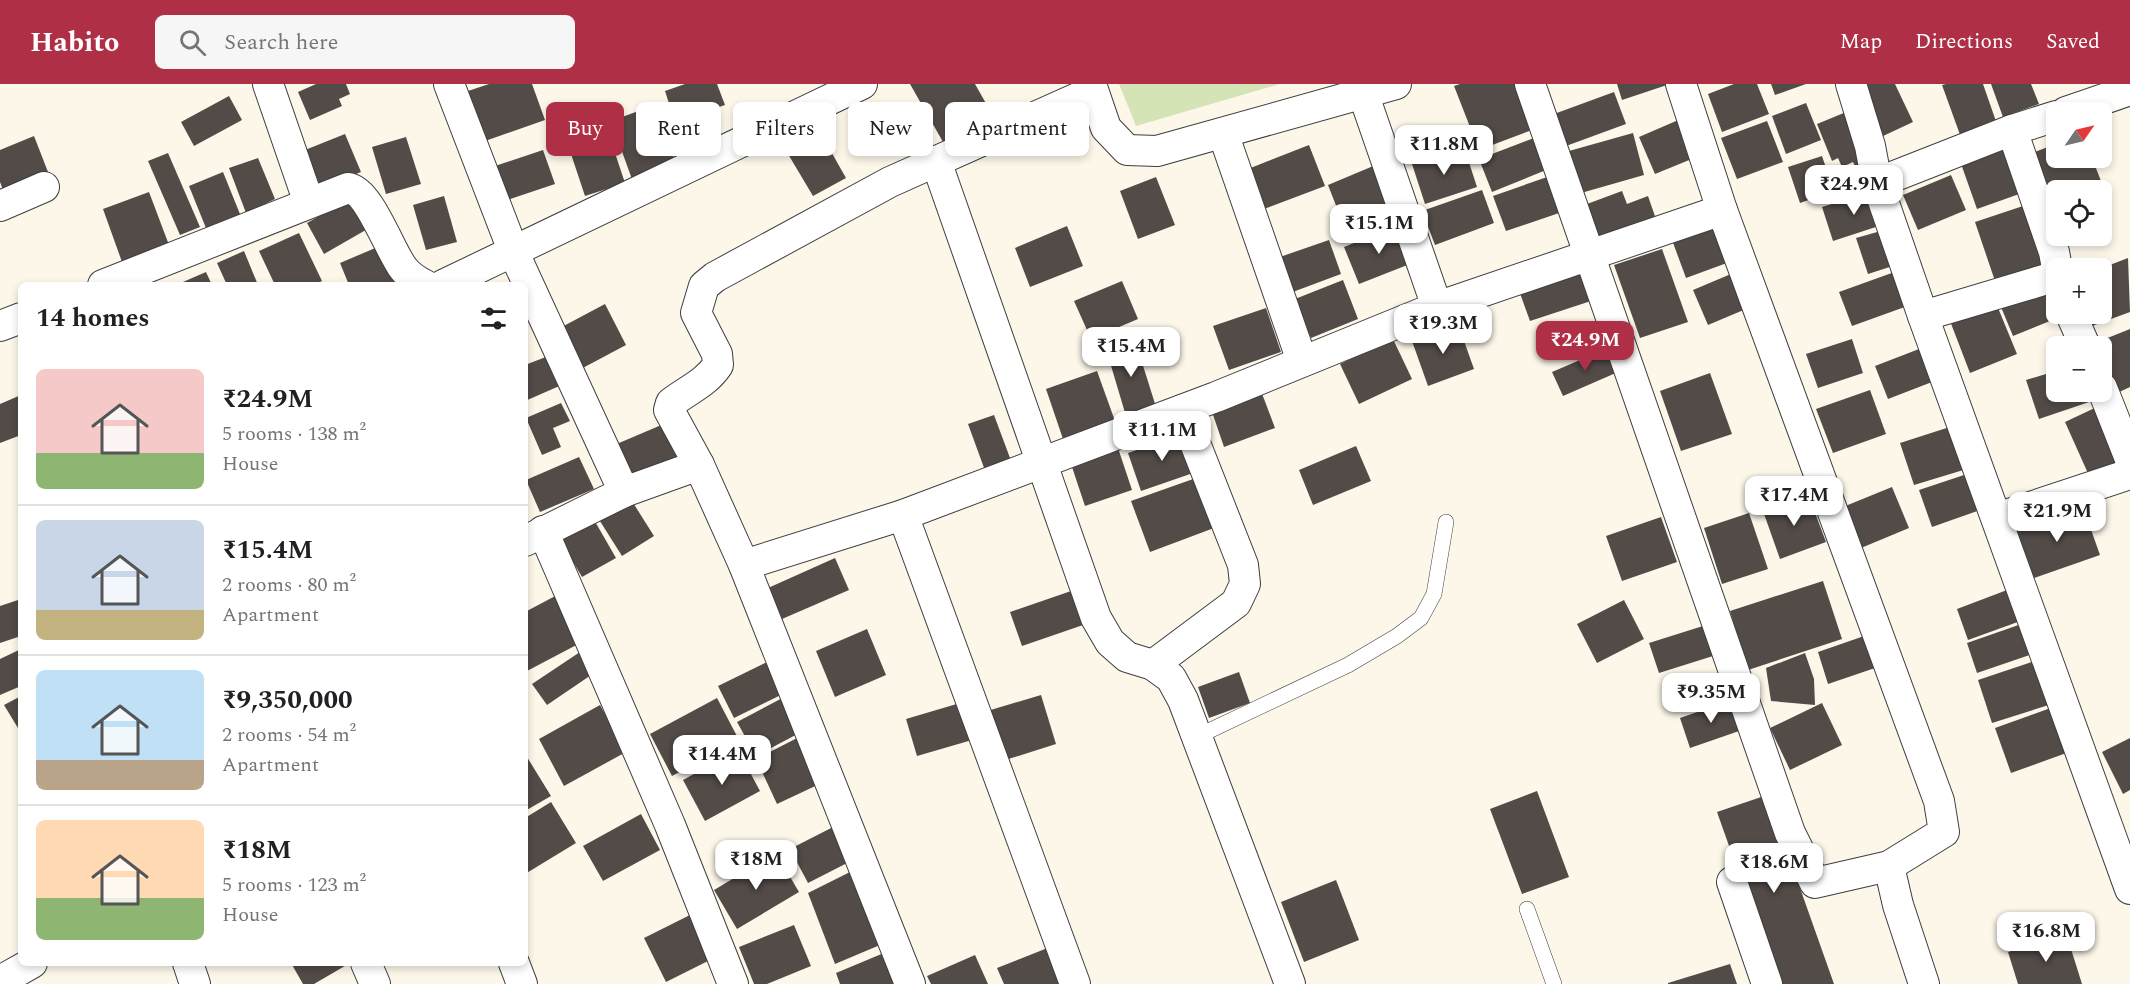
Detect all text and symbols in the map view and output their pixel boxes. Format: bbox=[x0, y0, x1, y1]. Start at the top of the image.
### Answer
search box bbox=[155, 15, 575, 69]
text: Habito bbox=[30, 21, 119, 64]
icon: search bbox=[176, 26, 209, 59]
text: Search here bbox=[224, 26, 338, 59]
text: Map bbox=[1840, 26, 1882, 58]
text: Directions bbox=[1915, 26, 2013, 58]
text: Saved bbox=[2046, 26, 2100, 58]
chip: Buy bbox=[546, 102, 624, 156]
chip: Rent bbox=[636, 102, 721, 156]
chip: Filters bbox=[733, 102, 836, 156]
chip: New bbox=[848, 102, 933, 156]
chip: Apartment bbox=[945, 102, 1089, 156]
north arrow bbox=[2046, 102, 2112, 168]
map controls bbox=[2046, 102, 2112, 402]
pin: ₹11.8M bbox=[1395, 125, 1493, 176]
text: ₹11.8M bbox=[1409, 129, 1479, 159]
pin: ₹24.9M bbox=[1805, 165, 1903, 216]
text: ₹24.9M bbox=[1819, 169, 1889, 199]
button: locate bbox=[2046, 180, 2112, 246]
pin: ₹15.1M bbox=[1330, 204, 1428, 255]
text: ₹15.1M bbox=[1344, 208, 1414, 238]
button: + bbox=[2046, 258, 2112, 324]
text: 14 homes bbox=[36, 298, 150, 338]
icon: filters bbox=[477, 302, 510, 335]
pin: ₹19.3M bbox=[1394, 304, 1492, 355]
text: ₹19.3M bbox=[1408, 308, 1478, 338]
pin: ₹24.9M bbox=[1536, 321, 1634, 372]
text: ₹24.9M bbox=[1550, 325, 1620, 355]
pin: ₹15.4M bbox=[1082, 327, 1180, 378]
text: ₹15.4M bbox=[1096, 331, 1166, 361]
button: − bbox=[2046, 336, 2112, 402]
text: ₹24.9M bbox=[222, 379, 313, 419]
icon: home bbox=[84, 393, 156, 465]
pin: ₹11.1M bbox=[1113, 411, 1211, 462]
text: ₹11.1M bbox=[1127, 415, 1197, 445]
text: 5 rooms · 138 m² bbox=[222, 419, 366, 449]
text: House bbox=[222, 449, 279, 479]
pin: ₹17.4M bbox=[1745, 476, 1843, 527]
text: ₹17.4M bbox=[1759, 480, 1829, 510]
pin: ₹21.9M bbox=[2008, 492, 2106, 543]
text: ₹21.9M bbox=[2022, 496, 2092, 526]
text: ₹15.4M bbox=[222, 530, 313, 570]
icon: home bbox=[84, 544, 156, 616]
text: 2 rooms · 80 m² bbox=[222, 570, 356, 600]
text: Apartment bbox=[222, 600, 319, 630]
pin: ₹9.35M bbox=[1662, 673, 1760, 724]
text: ₹9.35M bbox=[1676, 677, 1746, 707]
text: ₹9,350,000 bbox=[222, 680, 353, 720]
icon: home bbox=[84, 694, 156, 766]
text: 2 rooms · 54 m² bbox=[222, 720, 356, 750]
pin: ₹14.4M bbox=[673, 735, 771, 786]
text: ₹14.4M bbox=[687, 739, 757, 769]
text: Apartment bbox=[222, 750, 319, 780]
text: ₹18M bbox=[222, 830, 292, 870]
pin: ₹18M bbox=[720, 840, 792, 891]
pin: ₹18.6M bbox=[1725, 843, 1823, 894]
icon: home bbox=[84, 844, 156, 916]
text: ₹18M bbox=[729, 844, 783, 874]
text: ₹18.6M bbox=[1739, 847, 1809, 877]
text: 5 rooms · 123 m² bbox=[222, 870, 366, 900]
text: House bbox=[222, 900, 279, 930]
pin: ₹16.8M bbox=[1997, 912, 2095, 963]
text: ₹16.8M bbox=[2011, 916, 2081, 946]

